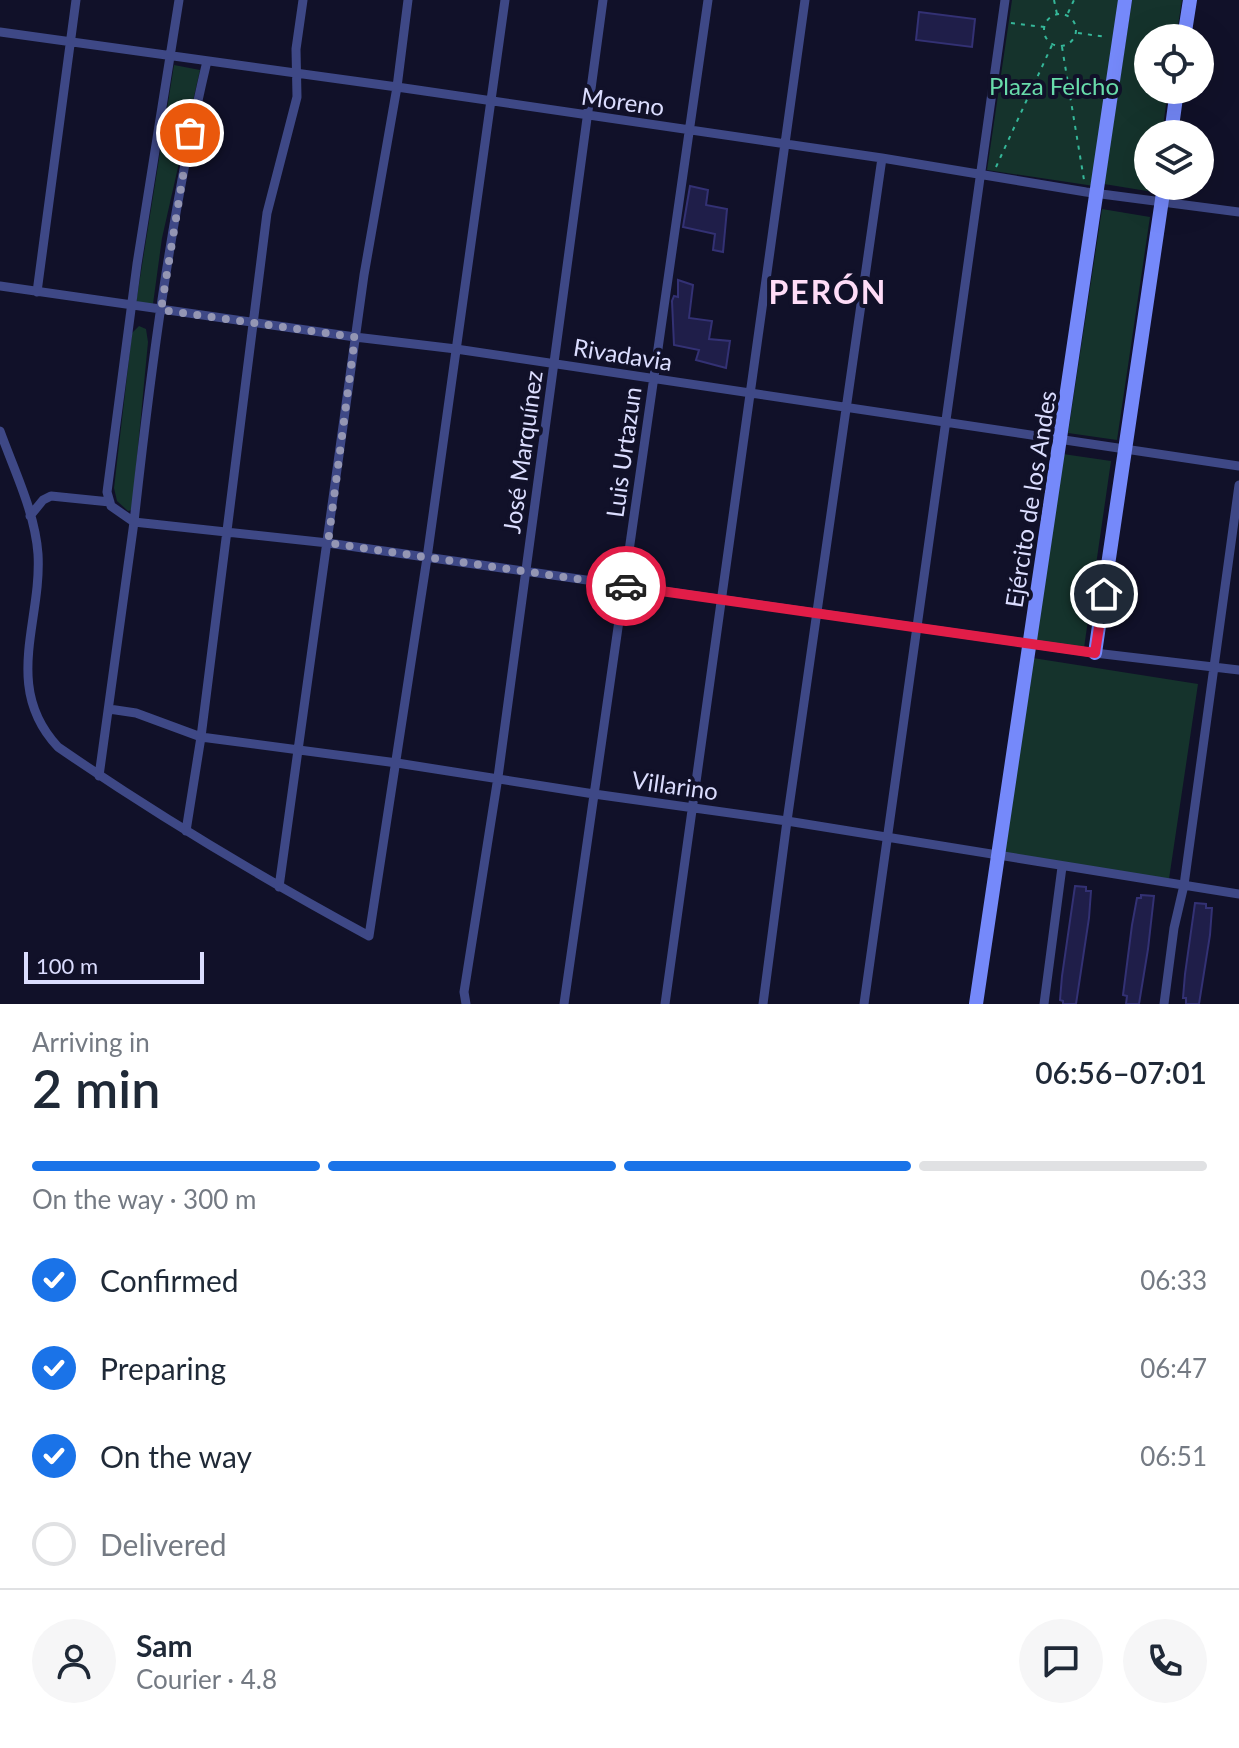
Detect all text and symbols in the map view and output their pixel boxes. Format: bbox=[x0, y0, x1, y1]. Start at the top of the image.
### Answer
map controls bbox=[1134, 24, 1214, 200]
button: locate bbox=[1134, 24, 1214, 104]
park label: Plaza Felcho bbox=[989, 71, 1119, 100]
street label: Moreno bbox=[580, 81, 666, 121]
pin bbox=[156, 99, 224, 167]
icon: bag bbox=[168, 111, 212, 155]
button: layers bbox=[1134, 120, 1214, 200]
district label: PERÓN bbox=[769, 272, 887, 311]
street label: Rivadavia bbox=[571, 332, 675, 376]
street label: José Marquínez bbox=[496, 369, 548, 535]
street label: Luis Urtazun bbox=[599, 385, 647, 519]
street label: Ejército de los Andes bbox=[999, 388, 1061, 610]
courier bbox=[586, 546, 666, 626]
pin bbox=[1070, 560, 1138, 628]
icon: car bbox=[604, 564, 648, 608]
icon: home bbox=[1082, 572, 1126, 616]
street label: Villarino bbox=[630, 765, 720, 805]
scale bar bbox=[24, 948, 204, 984]
text: 100 m bbox=[36, 952, 98, 979]
text: Arriving in bbox=[32, 1026, 150, 1058]
text: 06:56–07:01 bbox=[1035, 1054, 1207, 1090]
text: 2 min bbox=[32, 1057, 160, 1119]
text: On the way · 300 m bbox=[32, 1183, 256, 1215]
icon: check bbox=[32, 1258, 76, 1302]
text: Confirmed bbox=[100, 1262, 239, 1298]
text: 06:33 bbox=[1140, 1264, 1207, 1296]
icon: check bbox=[32, 1346, 76, 1390]
text: Preparing bbox=[100, 1350, 226, 1386]
text: 06:47 bbox=[1140, 1352, 1207, 1384]
icon: check bbox=[32, 1434, 76, 1478]
text: On the way bbox=[100, 1438, 252, 1474]
text: 06:51 bbox=[1140, 1440, 1207, 1472]
text: Delivered bbox=[100, 1526, 227, 1562]
button: person bbox=[32, 1619, 116, 1703]
button: chat bbox=[1019, 1619, 1103, 1703]
button: phone bbox=[1123, 1619, 1207, 1703]
text: Sam bbox=[136, 1627, 193, 1663]
text: Courier · 4.8 bbox=[136, 1663, 277, 1695]

